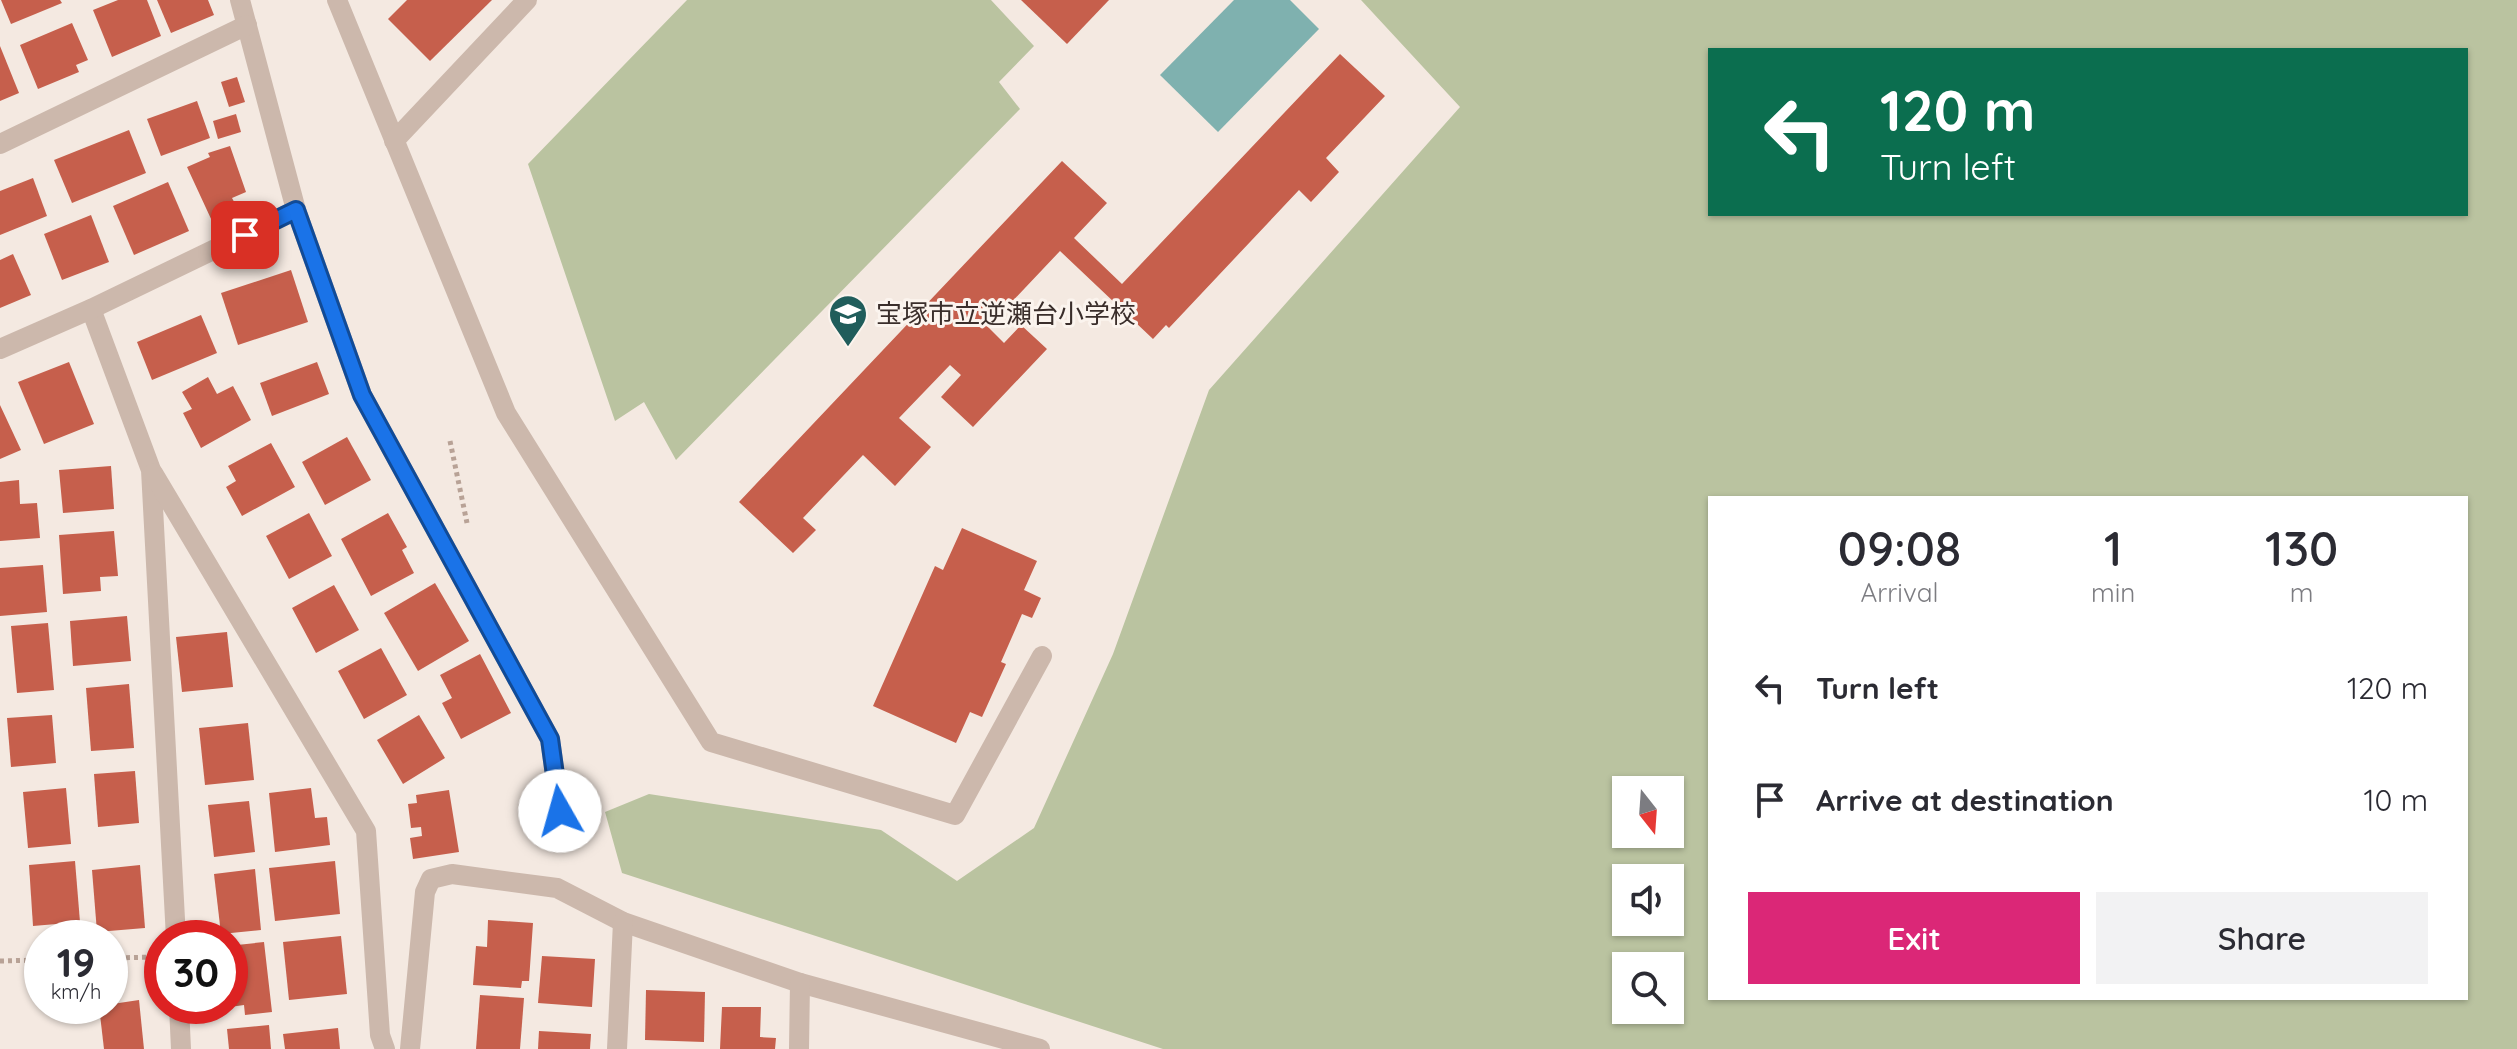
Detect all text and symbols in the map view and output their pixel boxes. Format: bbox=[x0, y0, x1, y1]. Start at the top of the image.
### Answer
text: 120 m bbox=[1880, 75, 2035, 145]
icon: left bbox=[1748, 80, 1852, 184]
text: Turn left bbox=[1880, 144, 2016, 189]
pin bbox=[211, 201, 279, 269]
icon: arrive bbox=[223, 213, 267, 257]
school or university icon: 宝塚市立逆瀬台小学校 bbox=[827, 293, 869, 348]
place label: 宝塚市立逆瀬台小学校 bbox=[876, 297, 1136, 330]
text: 09:08 bbox=[1838, 518, 1961, 578]
text: 1 bbox=[2104, 518, 2122, 578]
text: 130 bbox=[2265, 518, 2338, 578]
text: Arrival bbox=[1861, 576, 1938, 609]
text: min bbox=[2091, 576, 2135, 609]
text: m bbox=[2290, 576, 2313, 609]
icon: left bbox=[1748, 666, 1792, 710]
text: Turn left bbox=[1816, 669, 1939, 707]
text: 120 m bbox=[2347, 669, 2428, 707]
position arrow bbox=[518, 769, 602, 853]
north arrow bbox=[1612, 776, 1684, 848]
map controls bbox=[1612, 776, 1684, 1024]
icon: arrive bbox=[1748, 778, 1792, 822]
text: Arrive at destination bbox=[1816, 781, 2114, 819]
text: 10 m bbox=[2364, 781, 2428, 819]
button: sound bbox=[1612, 864, 1684, 936]
button: Exit bbox=[1748, 892, 2080, 984]
button: Share bbox=[2096, 892, 2428, 984]
speed limit sign: 30 bbox=[144, 920, 248, 1024]
text: 19 bbox=[57, 937, 95, 987]
button: search bbox=[1612, 952, 1684, 1024]
text: km/h bbox=[51, 979, 101, 1004]

